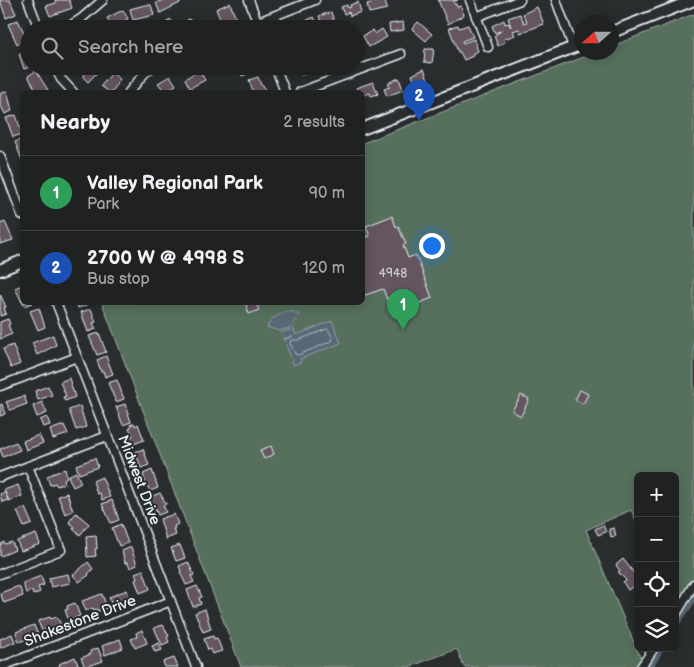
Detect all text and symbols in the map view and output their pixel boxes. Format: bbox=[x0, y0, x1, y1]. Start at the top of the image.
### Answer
north arrow bbox=[574, 15, 619, 60]
search box bbox=[20, 20, 365, 75]
icon: search bbox=[38, 34, 66, 62]
text: Search here bbox=[78, 36, 183, 59]
pin: 2 bbox=[403, 80, 435, 121]
text: Nearby bbox=[40, 110, 110, 135]
text: 2 results bbox=[283, 113, 345, 132]
text: Valley Regional Park bbox=[87, 172, 263, 195]
text: 1 bbox=[53, 184, 59, 203]
text: 90 m bbox=[309, 184, 345, 203]
text: Park bbox=[87, 195, 119, 214]
your location bbox=[419, 233, 445, 259]
text: 2700 W @ 4998 S bbox=[87, 247, 244, 270]
text: 2 bbox=[51, 259, 61, 278]
text: 120 m bbox=[302, 259, 345, 278]
house number: 4948 bbox=[379, 266, 407, 281]
text: Bus stop bbox=[87, 270, 150, 289]
pin: 1 bbox=[387, 289, 419, 330]
street label: Midwest Drive bbox=[113, 432, 165, 528]
map controls bbox=[634, 472, 679, 652]
button: + bbox=[634, 472, 679, 517]
button: − bbox=[634, 517, 679, 562]
button: locate bbox=[634, 562, 679, 607]
street label: Shakestone Drive bbox=[21, 591, 139, 651]
button: layers bbox=[634, 607, 679, 652]

